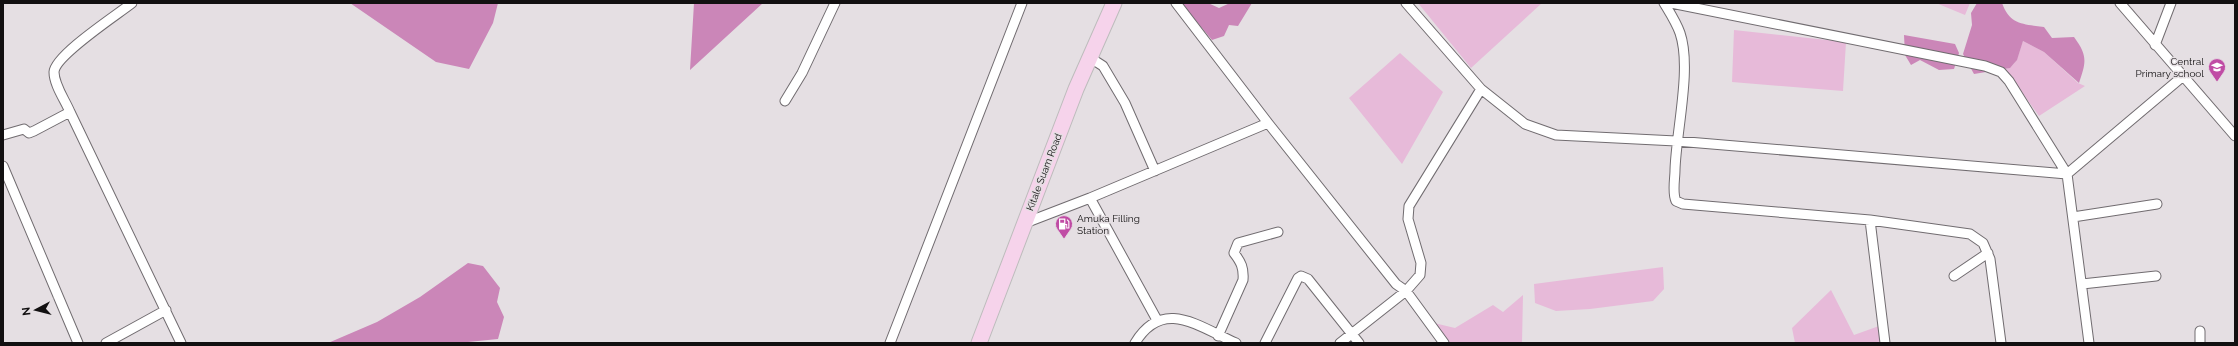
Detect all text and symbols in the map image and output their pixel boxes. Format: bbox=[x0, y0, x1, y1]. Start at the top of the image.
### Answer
place label: Central Primary school bbox=[2135, 56, 2204, 79]
school or university icon: Central Primary school bbox=[2207, 57, 2227, 82]
street label: Kitale Suam Road bbox=[1024, 132, 1064, 212]
place label: Amuka Filling Station bbox=[1077, 213, 1140, 236]
fuel station icon: Amuka Filling Station bbox=[1054, 214, 1074, 239]
north arrow bbox=[16, 290, 56, 330]
text: N bbox=[20, 306, 34, 316]

